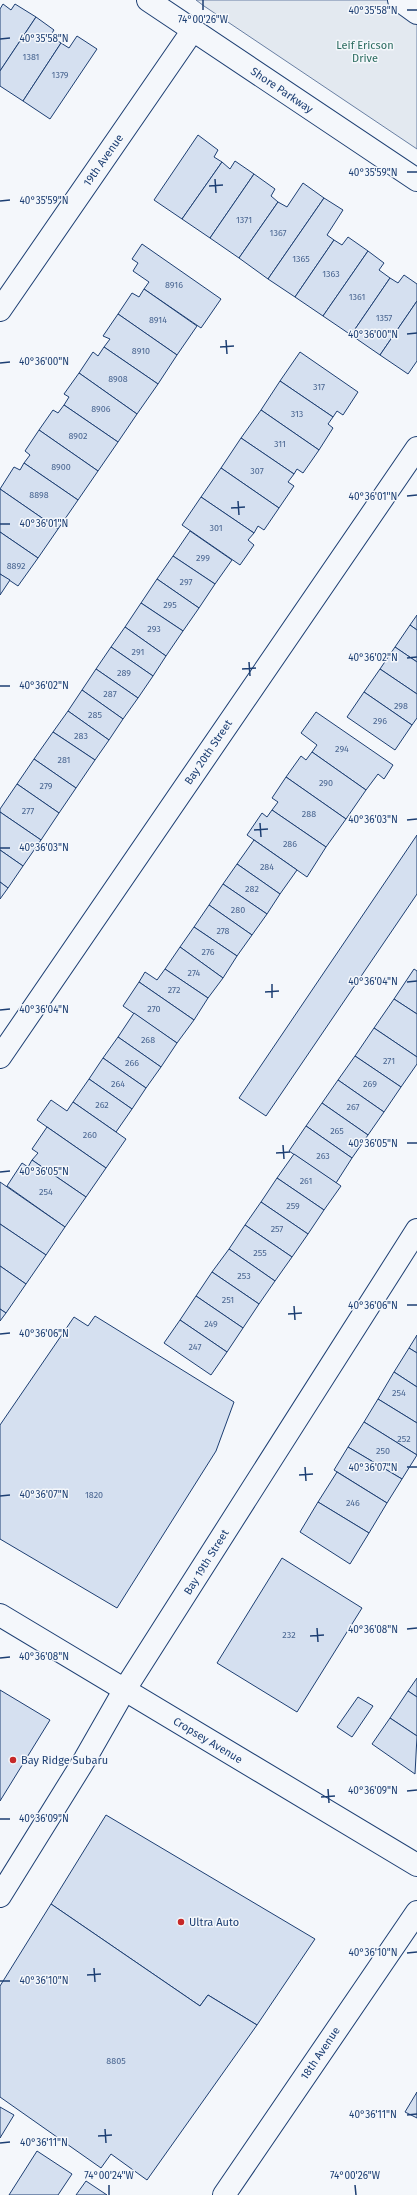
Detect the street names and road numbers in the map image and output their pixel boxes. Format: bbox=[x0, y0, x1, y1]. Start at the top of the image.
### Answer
street label: Shore Parkway bbox=[248, 65, 316, 116]
street label: 19th Avenue bbox=[81, 132, 126, 189]
street label: Bay 20th Street bbox=[182, 717, 235, 787]
street label: Bay 19th Street bbox=[181, 1527, 232, 1597]
street label: Cropsey Avenue bbox=[171, 1715, 245, 1766]
street label: 18th Avenue bbox=[298, 2024, 343, 2082]

